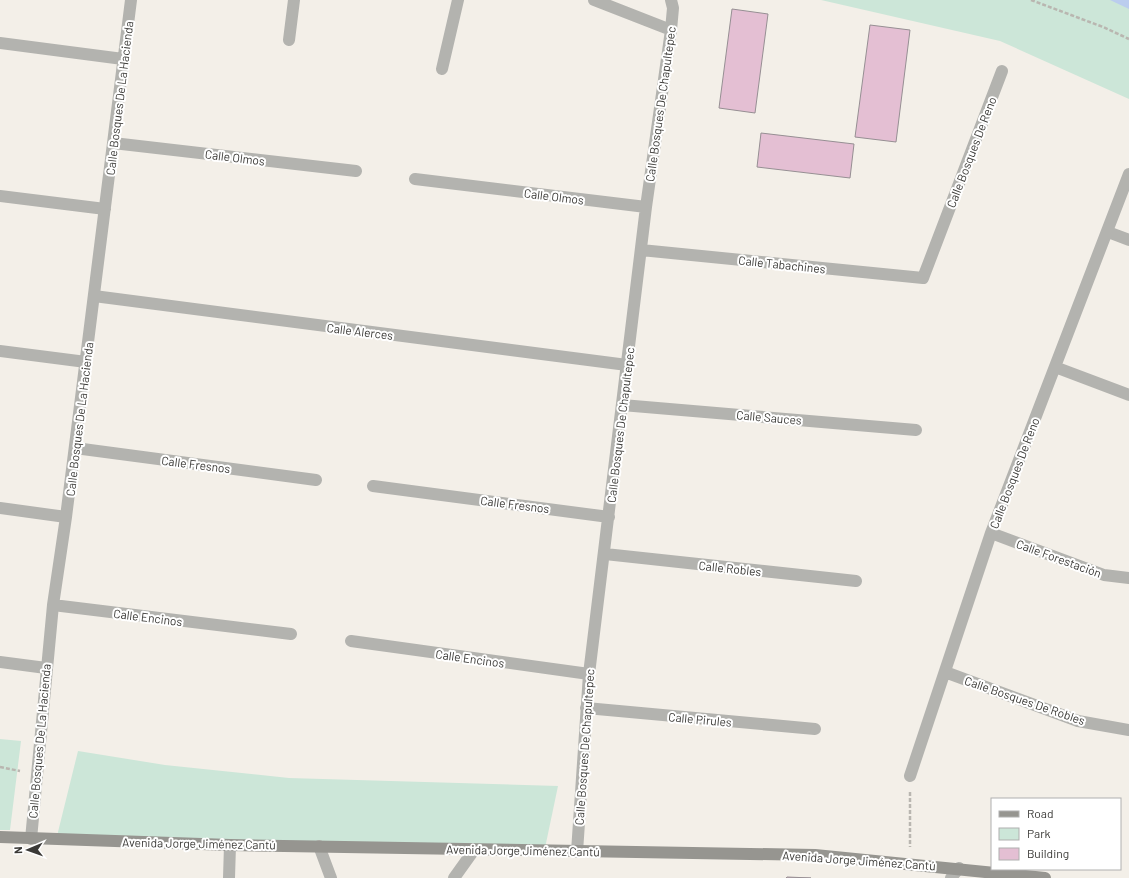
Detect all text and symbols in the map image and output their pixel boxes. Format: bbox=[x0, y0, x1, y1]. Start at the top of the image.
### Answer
street label: Calle Bosques De La Hacienda bbox=[103, 20, 135, 176]
street label: Calle Bosques De Chapultepec bbox=[642, 25, 678, 183]
street label: Calle Bosques De Reno bbox=[943, 94, 999, 210]
street label: Calle Olmos bbox=[204, 146, 266, 168]
street label: Calle Olmos bbox=[523, 185, 585, 207]
street label: Calle Tabachines bbox=[738, 252, 826, 276]
street label: Calle Alerces bbox=[326, 320, 394, 342]
street label: Calle Bosques De La Hacienda bbox=[63, 341, 95, 497]
street label: Calle Bosques De Chapultepec bbox=[604, 346, 636, 504]
street label: Calle Sauces bbox=[736, 407, 802, 427]
street label: Calle Bosques De Reno bbox=[986, 415, 1042, 531]
street label: Calle Fresnos bbox=[161, 453, 232, 475]
street label: Calle Fresnos bbox=[480, 493, 551, 515]
street label: Calle Forestación bbox=[1015, 536, 1103, 580]
street label: Calle Robles bbox=[698, 558, 762, 578]
street label: Calle Encinos bbox=[113, 606, 183, 628]
street label: Calle Encinos bbox=[435, 646, 506, 670]
street label: Calle Bosques De La Hacienda bbox=[25, 663, 53, 819]
street label: Calle Bosques De Chapultepec bbox=[572, 668, 596, 826]
street label: Calle Bosques De Robles bbox=[963, 673, 1087, 727]
street label: Calle Pirules bbox=[668, 709, 732, 729]
legend bbox=[991, 798, 1121, 870]
text: Road bbox=[1027, 806, 1054, 820]
text: Park bbox=[1027, 826, 1051, 840]
north arrow bbox=[8, 830, 48, 870]
street label: Avenida Jorge Jiménez Cantú bbox=[122, 835, 276, 851]
street label: Avenida Jorge Jiménez Cantú bbox=[446, 842, 600, 858]
text: N bbox=[11, 846, 24, 854]
text: Building bbox=[1027, 846, 1069, 860]
street label: Avenida Jorge Jiménez Cantú bbox=[782, 848, 936, 872]

